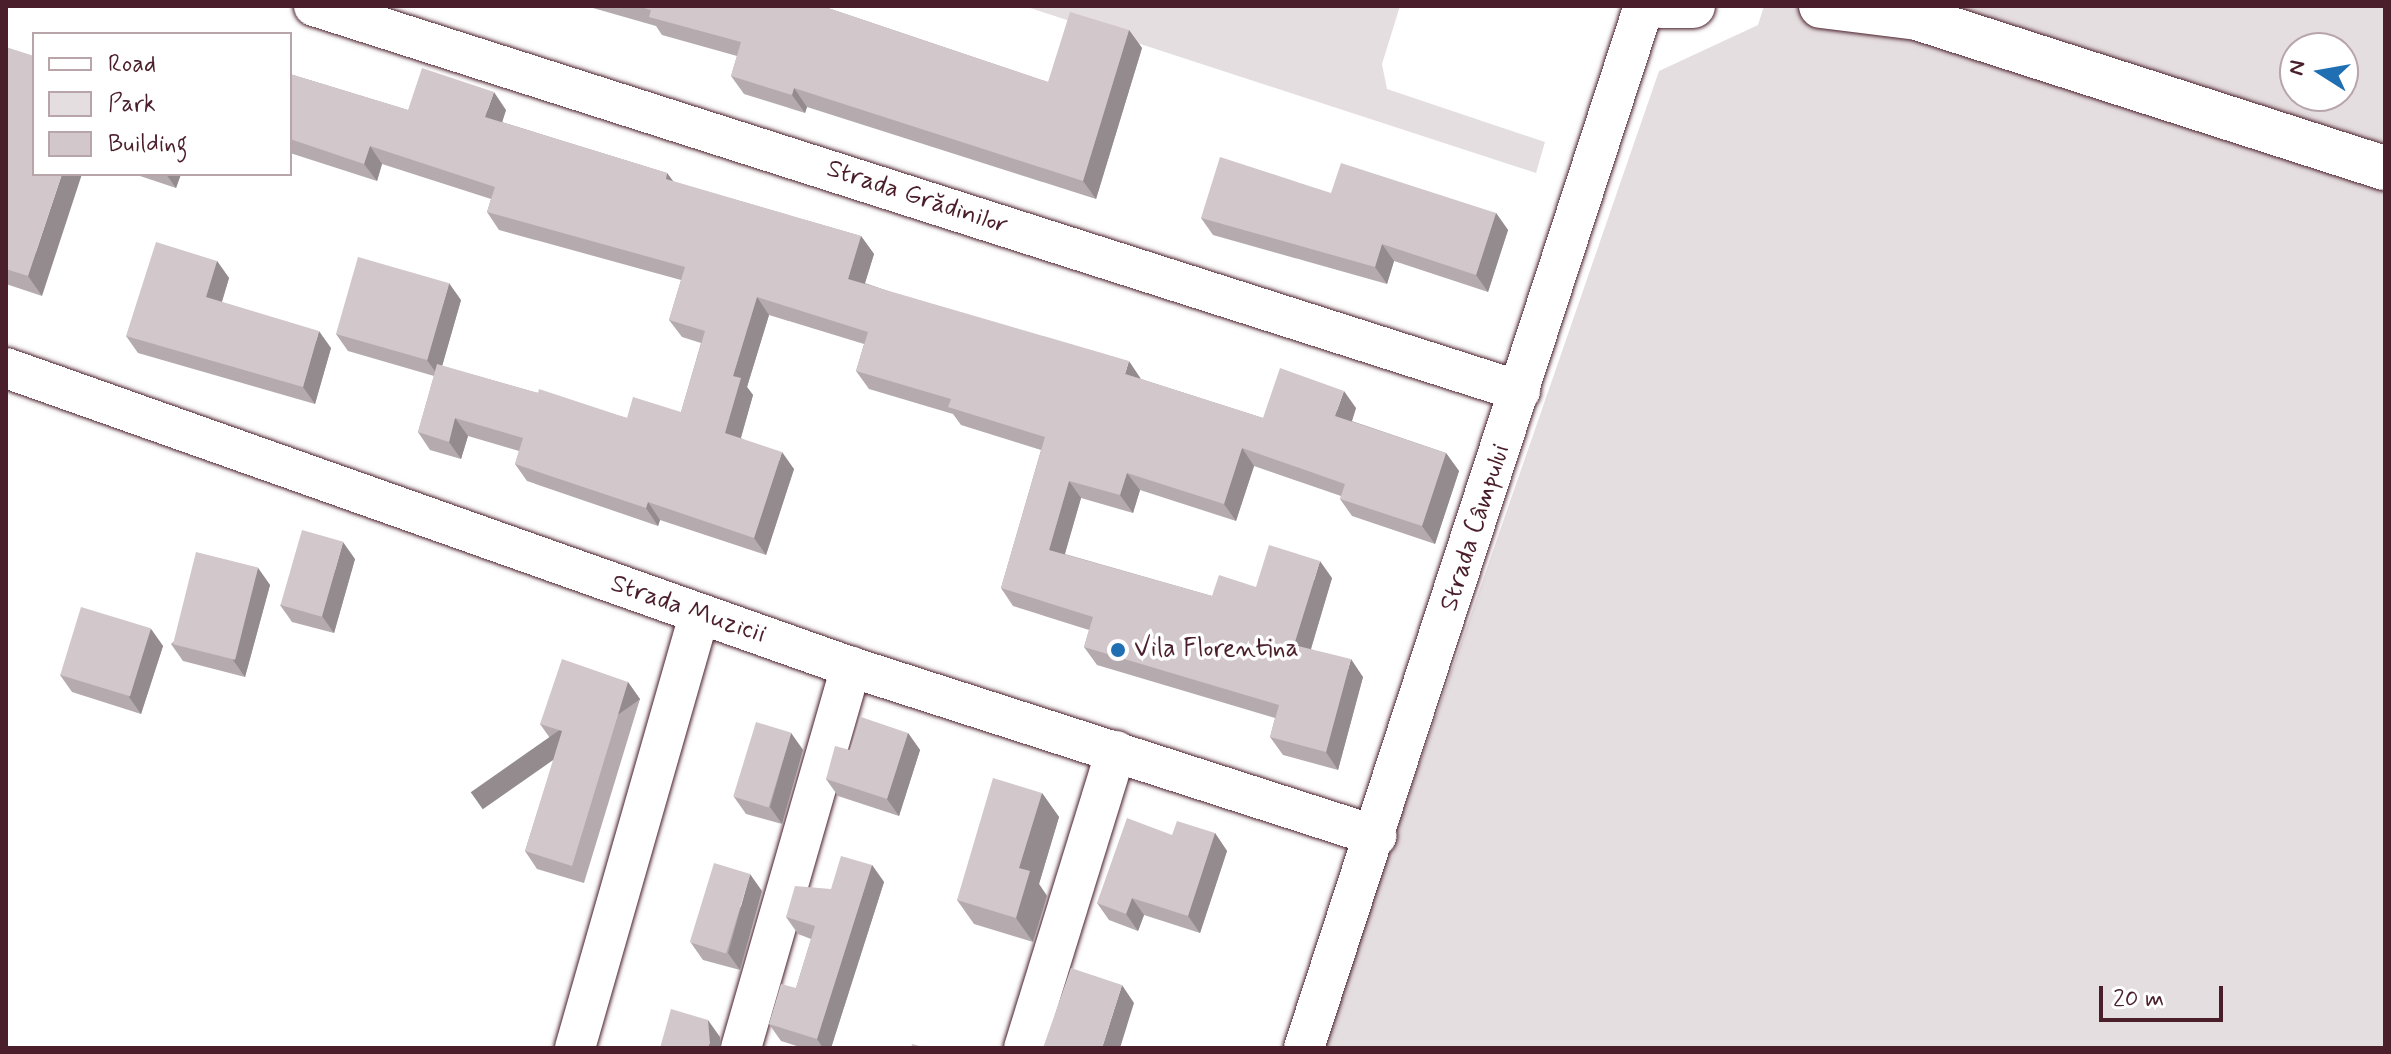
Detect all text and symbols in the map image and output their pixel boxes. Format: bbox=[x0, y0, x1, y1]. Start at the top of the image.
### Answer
legend bbox=[32, 32, 292, 176]
north arrow bbox=[2279, 32, 2359, 112]
text: Road bbox=[108, 49, 156, 80]
text: N bbox=[2282, 58, 2313, 78]
text: Park bbox=[108, 89, 156, 120]
text: Building bbox=[108, 129, 188, 160]
street label: Strada Grădinilor bbox=[823, 154, 1011, 242]
street label: Strada Câmpului bbox=[1434, 439, 1518, 617]
street label: Strada Muzicii bbox=[608, 569, 768, 651]
place label: Vila Florentina bbox=[1134, 634, 1294, 666]
marker: Vila Florentina bbox=[1109, 641, 1127, 659]
scale bar bbox=[2103, 970, 2227, 1020]
text: 20 m bbox=[2113, 984, 2164, 1015]

